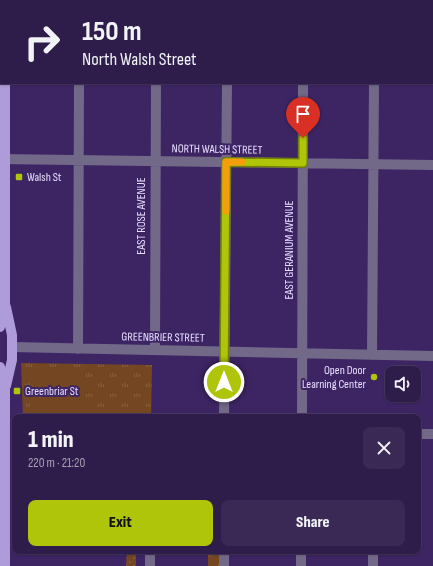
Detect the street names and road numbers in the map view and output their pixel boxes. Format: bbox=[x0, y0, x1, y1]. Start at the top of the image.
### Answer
street label: NORTH WALSH STREET bbox=[172, 141, 263, 158]
street label: EAST ROSE AVENUE bbox=[134, 177, 149, 255]
street label: EAST GERANIUM AVENUE bbox=[282, 200, 297, 300]
street label: GREENBRIER STREET bbox=[121, 329, 205, 346]

